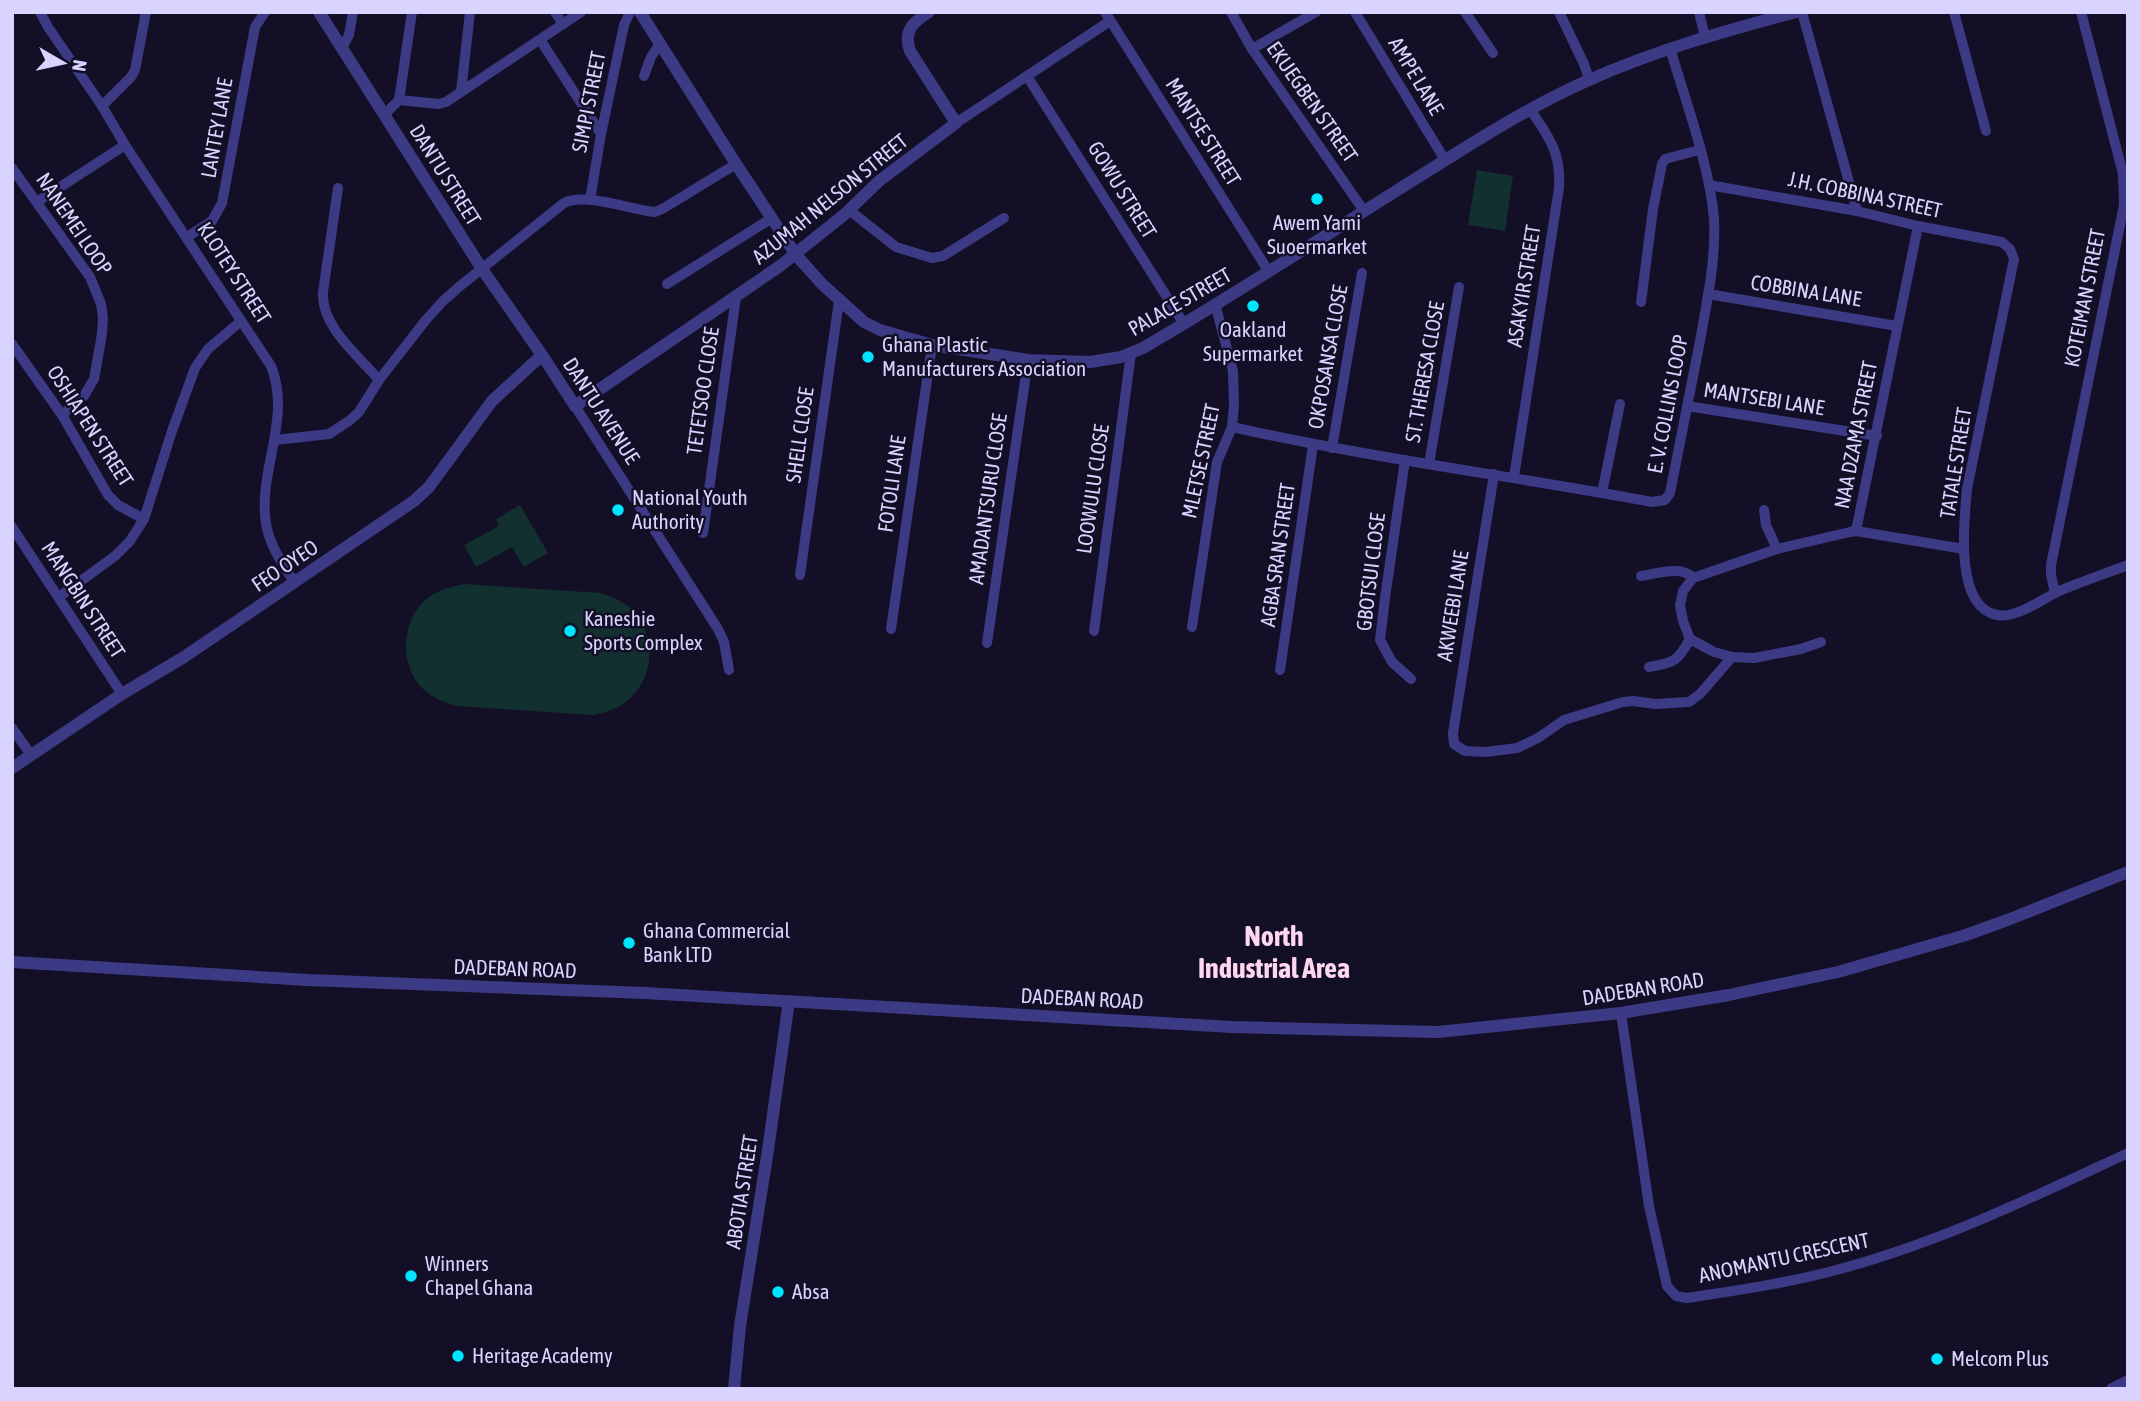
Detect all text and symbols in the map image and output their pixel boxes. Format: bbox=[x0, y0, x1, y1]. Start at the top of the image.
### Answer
north arrow bbox=[28, 28, 98, 98]
street label: AMPE LANE bbox=[1384, 32, 1449, 119]
street label: EKUEGBEN STREET bbox=[1262, 37, 1363, 166]
street label: SIMPI STREET bbox=[566, 49, 610, 154]
text: N bbox=[68, 58, 92, 73]
street label: MANTSE STREET bbox=[1161, 73, 1246, 190]
street label: LANTEY LANE bbox=[195, 76, 237, 180]
street label: DANTU STREET bbox=[405, 120, 486, 229]
street label: AZUMAH NELSON STREET bbox=[747, 128, 912, 268]
street label: GOWU STREET bbox=[1084, 137, 1162, 242]
street label: J.H. COBBINA STREET bbox=[1786, 166, 1944, 222]
street label: NANEMEI LOOP bbox=[32, 168, 118, 279]
marker: Awem Yami Suoermarket bbox=[1309, 191, 1325, 207]
place label: Awem Yami Suoermarket bbox=[1267, 210, 1367, 258]
street label: KLOTEY STREET bbox=[193, 217, 276, 328]
street label: ASAKYIR STREET bbox=[1502, 223, 1545, 349]
street label: KOTEIMAN STREET bbox=[2059, 227, 2109, 369]
street label: PALACE STREET bbox=[1124, 262, 1235, 340]
street label: COBBINA LANE bbox=[1749, 269, 1863, 311]
street label: OKPOSANSA CLOSE bbox=[1303, 283, 1351, 431]
marker: Oakland Supermarket bbox=[1245, 298, 1261, 314]
street label: ST. THERESA CLOSE bbox=[1400, 299, 1448, 444]
place label: Oakland Supermarket bbox=[1203, 317, 1303, 365]
street label: TETETSOO CLOSE bbox=[681, 325, 723, 456]
place label: Ghana Plastic Manufacturers Association bbox=[882, 332, 1086, 380]
street label: E. V. COLLINS LOOP bbox=[1642, 332, 1692, 475]
marker: Ghana Plastic Manufacturers Association bbox=[860, 349, 876, 365]
street label: DANTU AVENUE bbox=[559, 353, 645, 468]
street label: NAA DZAMA STREET bbox=[1829, 359, 1881, 511]
street label: OSHIAPEN STREET bbox=[43, 361, 139, 490]
street label: MANTSEBI LANE bbox=[1702, 377, 1826, 419]
street label: SHELL CLOSE bbox=[780, 385, 818, 484]
street label: MLETSE STREET bbox=[1176, 401, 1224, 520]
street label: TATALE STREET bbox=[1934, 406, 1976, 520]
street label: AMADANTSURU CLOSE bbox=[963, 412, 1011, 586]
street label: LOOWULU CLOSE bbox=[1071, 423, 1113, 555]
street label: FOTOLI LANE bbox=[872, 434, 910, 534]
street label: AGBA SRAN STREET bbox=[1255, 481, 1299, 628]
place label: National Youth Authority bbox=[632, 485, 748, 533]
marker: National Youth Authority bbox=[610, 502, 626, 518]
street label: GBOTSUI CLOSE bbox=[1351, 511, 1389, 632]
street label: FEO OYEO bbox=[247, 534, 322, 596]
street label: MANGBIN STREET bbox=[37, 537, 130, 662]
street label: AKWEEBI LANE bbox=[1431, 549, 1473, 663]
place label: Kaneshie Sports Complex bbox=[584, 606, 703, 654]
marker: Kaneshie Sports Complex bbox=[562, 623, 578, 639]
place label: Ghana Commercial Bank LTD bbox=[643, 918, 791, 966]
district label: North Industrial Area bbox=[1198, 920, 1350, 984]
marker: Ghana Commercial Bank LTD bbox=[621, 935, 637, 951]
street label: DADEBAN ROAD bbox=[453, 954, 577, 982]
street label: DADEBAN ROAD bbox=[1580, 967, 1705, 1009]
street label: DADEBAN ROAD bbox=[1020, 983, 1144, 1013]
street label: ABOTIA STREET bbox=[720, 1133, 762, 1251]
street label: ANOMANTU CRESCENT bbox=[1696, 1227, 1871, 1287]
place label: Winners Chapel Ghana bbox=[425, 1251, 533, 1299]
marker: Winners Chapel Ghana bbox=[403, 1268, 419, 1284]
place label: Absa bbox=[792, 1279, 829, 1303]
marker: Absa bbox=[770, 1284, 786, 1300]
place label: Heritage Academy bbox=[472, 1343, 613, 1367]
place label: Melcom Plus bbox=[1951, 1346, 2049, 1370]
marker: Heritage Academy bbox=[450, 1348, 466, 1364]
marker: Melcom Plus bbox=[1929, 1351, 1945, 1367]

